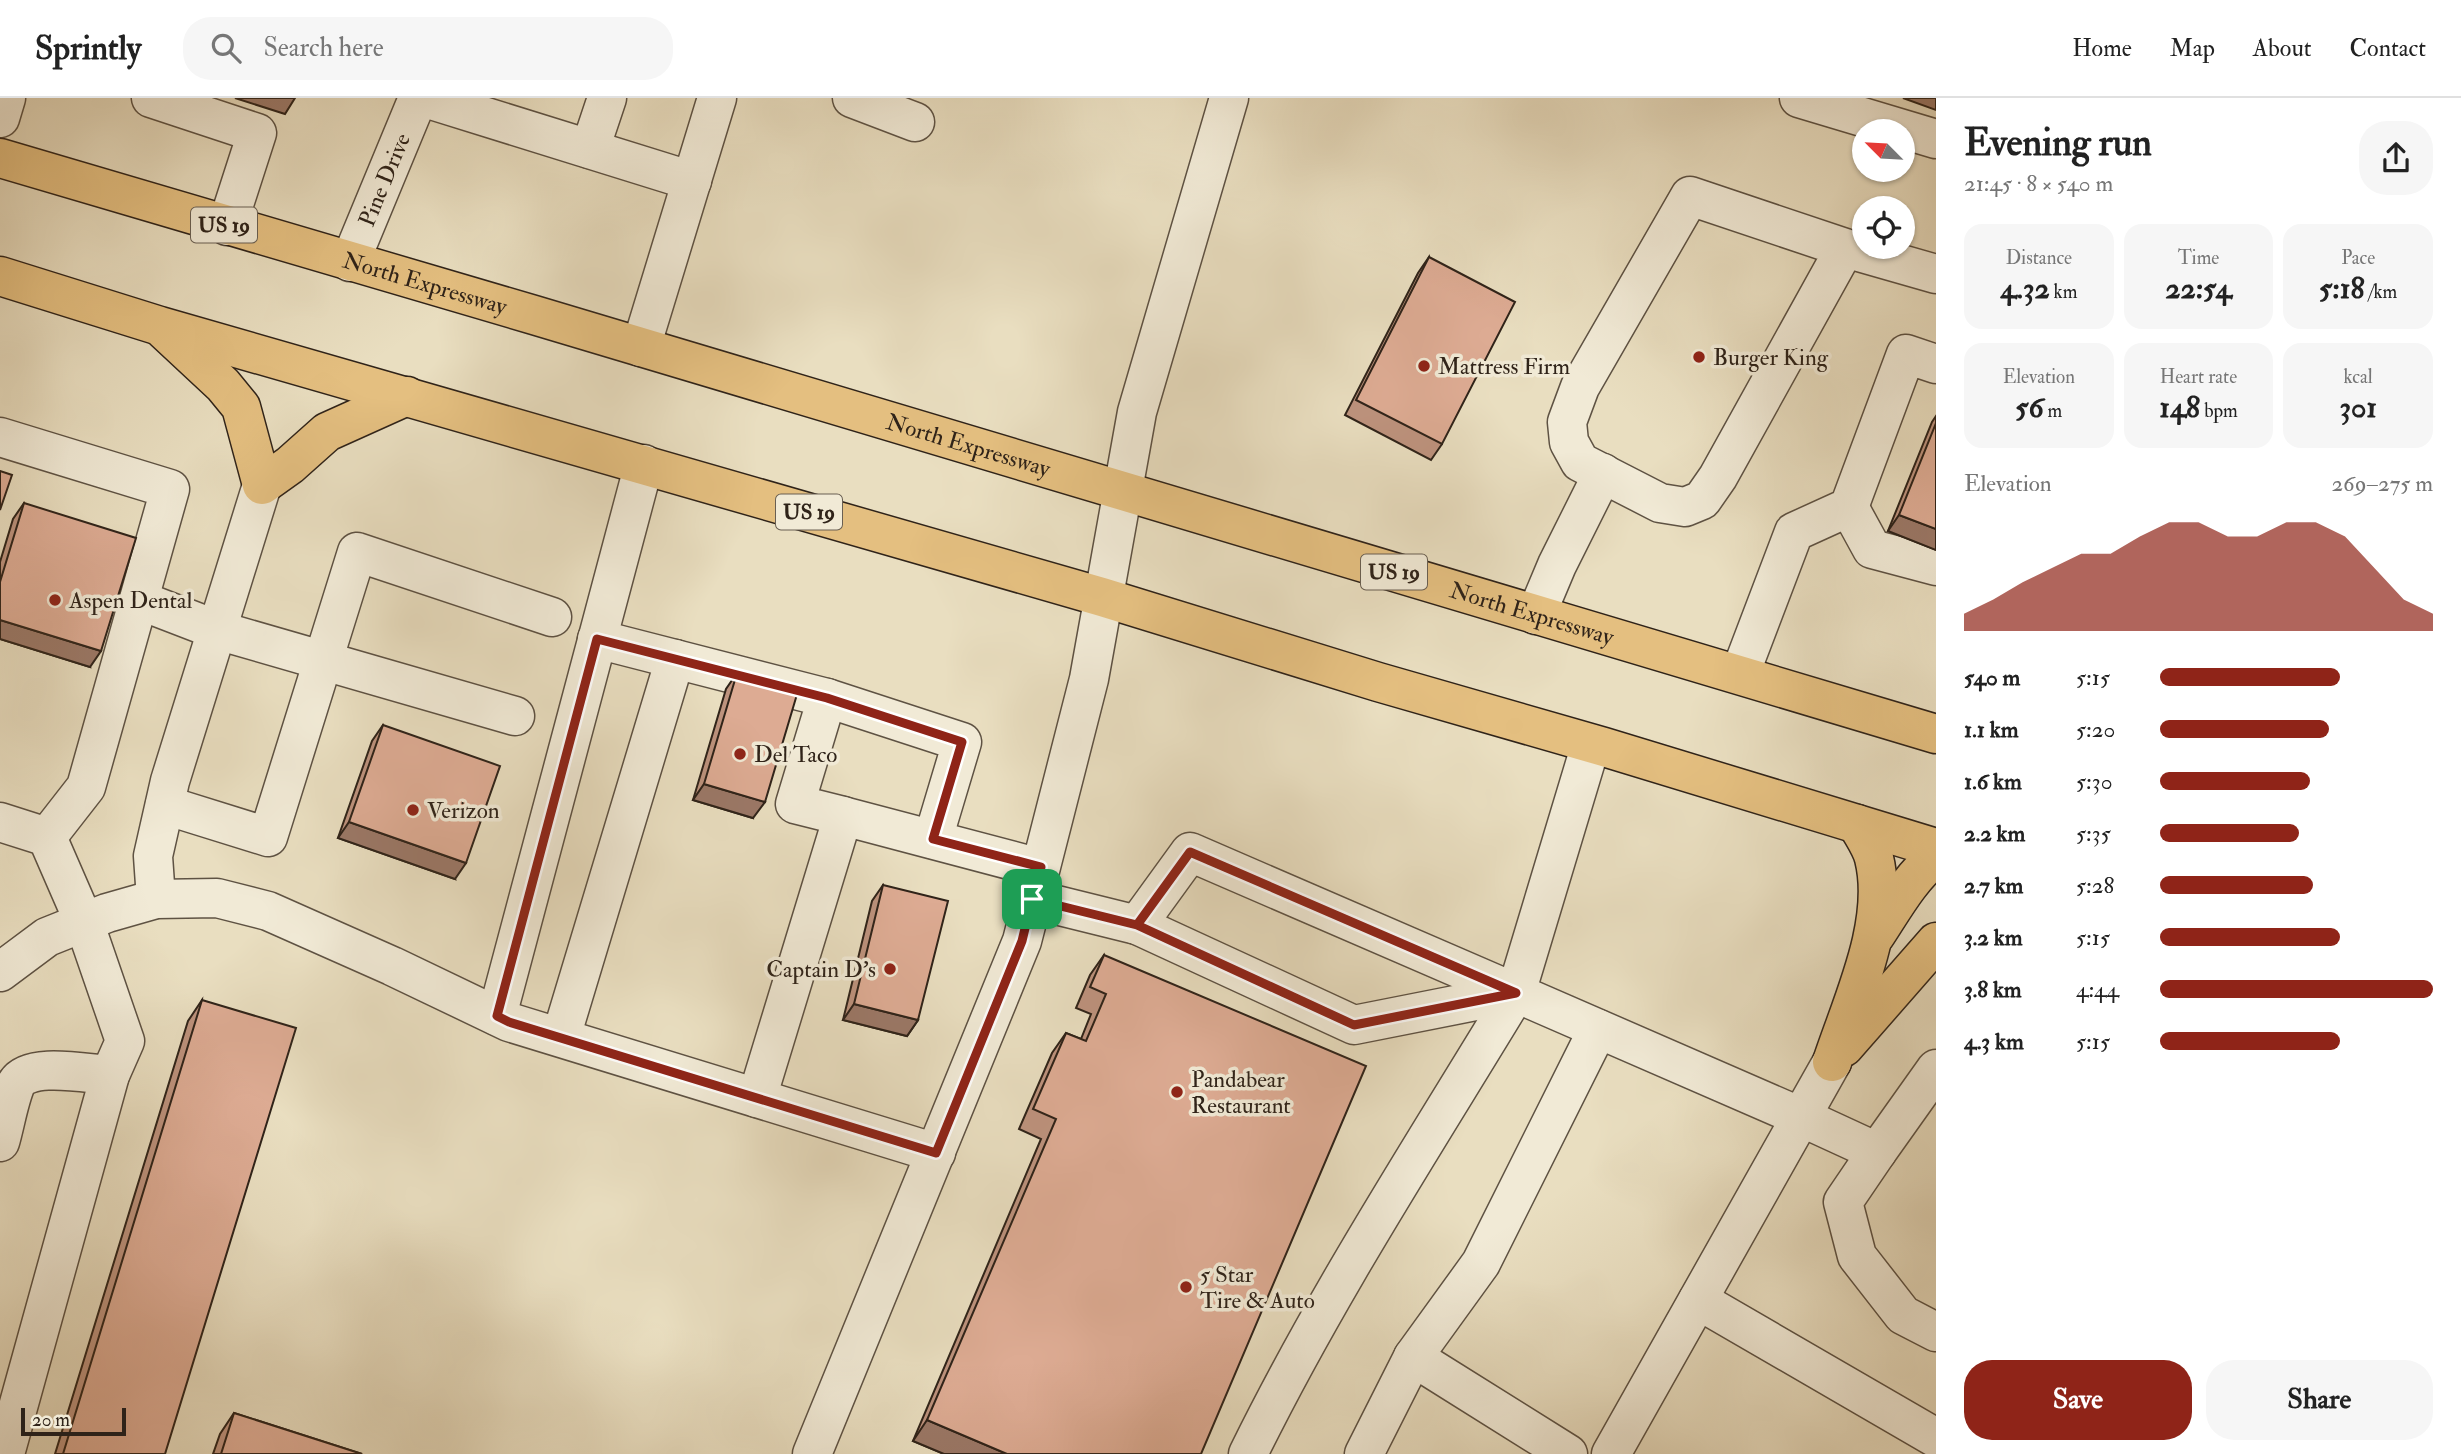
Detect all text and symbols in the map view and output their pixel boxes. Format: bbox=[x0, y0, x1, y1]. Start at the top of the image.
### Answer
search box bbox=[183, 17, 673, 80]
text: Sprintly bbox=[35, 28, 141, 69]
icon: search bbox=[207, 29, 245, 67]
text: Search here bbox=[263, 32, 384, 64]
text: Home bbox=[2072, 33, 2132, 64]
text: Map bbox=[2170, 33, 2215, 64]
text: About bbox=[2253, 33, 2312, 64]
text: Contact bbox=[2350, 33, 2426, 64]
north arrow bbox=[1852, 119, 1914, 182]
map controls bbox=[1852, 119, 1915, 259]
text: Evening run bbox=[1964, 119, 2152, 167]
button: share bbox=[2359, 121, 2433, 195]
street label: Pine Drive bbox=[352, 129, 417, 231]
text: 21:45 · 8 × 540 m bbox=[1964, 169, 2113, 198]
button: locate bbox=[1852, 196, 1915, 259]
road number: US 19 bbox=[191, 208, 257, 242]
street label: North Expressway bbox=[339, 246, 511, 322]
text: Distance bbox=[2006, 246, 2072, 270]
text: Time bbox=[2178, 246, 2219, 270]
text: Pace bbox=[2341, 246, 2375, 270]
text: 4.32 bbox=[2000, 270, 2050, 307]
text: 22:54 bbox=[2165, 270, 2232, 307]
text: 5:18 bbox=[2319, 270, 2365, 307]
text: km bbox=[2050, 280, 2077, 304]
text: /km bbox=[2365, 280, 2397, 304]
place label: Burger King bbox=[1713, 343, 1829, 372]
marker: Burger King bbox=[1691, 349, 1707, 365]
place label: Mattress Firm bbox=[1438, 352, 1570, 381]
marker: Mattress Firm bbox=[1416, 358, 1432, 374]
text: Elevation bbox=[2003, 365, 2075, 389]
text: Heart rate bbox=[2160, 365, 2237, 389]
text: kcal bbox=[2344, 365, 2373, 389]
text: 56 bbox=[2015, 389, 2044, 426]
text: 148 bbox=[2159, 389, 2200, 426]
text: 301 bbox=[2339, 389, 2377, 426]
text: m bbox=[2044, 399, 2062, 423]
text: bpm bbox=[2200, 399, 2238, 423]
street label: North Expressway bbox=[883, 407, 1055, 484]
text: Elevation bbox=[1964, 469, 2052, 498]
text: 269–275 m bbox=[2331, 469, 2433, 498]
road number: US 19 bbox=[776, 494, 842, 530]
road number: US 19 bbox=[1361, 554, 1427, 589]
street label: North Expressway bbox=[1446, 575, 1618, 652]
place label: Aspen Dental bbox=[68, 586, 192, 616]
marker: Aspen Dental bbox=[47, 592, 63, 608]
text: 540 m bbox=[1964, 663, 2020, 692]
text: 5:15 bbox=[2076, 663, 2110, 692]
text: 1.1 km bbox=[1964, 715, 2019, 744]
text: 5:20 bbox=[2076, 715, 2115, 744]
place label: Del Taco bbox=[754, 740, 837, 769]
marker: Del Taco bbox=[732, 746, 748, 762]
text: 1.6 km bbox=[1964, 767, 2022, 796]
text: 5:30 bbox=[2076, 767, 2112, 796]
place label: Verizon bbox=[427, 796, 500, 825]
marker: Verizon bbox=[405, 802, 421, 818]
text: 2.2 km bbox=[1964, 819, 2025, 848]
text: 5:35 bbox=[2076, 819, 2111, 848]
pin bbox=[1002, 869, 1062, 929]
text: 2.7 km bbox=[1964, 871, 2023, 900]
text: 5:28 bbox=[2076, 871, 2114, 900]
icon: arrive bbox=[1013, 880, 1051, 918]
text: 3.2 km bbox=[1964, 923, 2023, 952]
text: 5:15 bbox=[2076, 923, 2110, 952]
place label: Captain D's bbox=[766, 955, 876, 985]
marker: Captain D's bbox=[882, 961, 898, 977]
text: 3.8 km bbox=[1964, 975, 2022, 1004]
text: 4:44 bbox=[2076, 975, 2119, 1004]
text: 4.3 km bbox=[1964, 1027, 2024, 1056]
text: 5:15 bbox=[2076, 1027, 2110, 1056]
place label: Pandabear Restaurant bbox=[1191, 1065, 1291, 1120]
marker: Pandabear Restaurant bbox=[1169, 1084, 1185, 1100]
place label: 5 Star Tire & Auto bbox=[1200, 1260, 1315, 1315]
marker: 5 Star Tire & Auto bbox=[1178, 1279, 1194, 1295]
button: Save bbox=[1964, 1360, 2192, 1440]
button: Share bbox=[2206, 1360, 2433, 1440]
scale bar bbox=[21, 1405, 126, 1437]
text: 20 m bbox=[32, 1408, 70, 1432]

